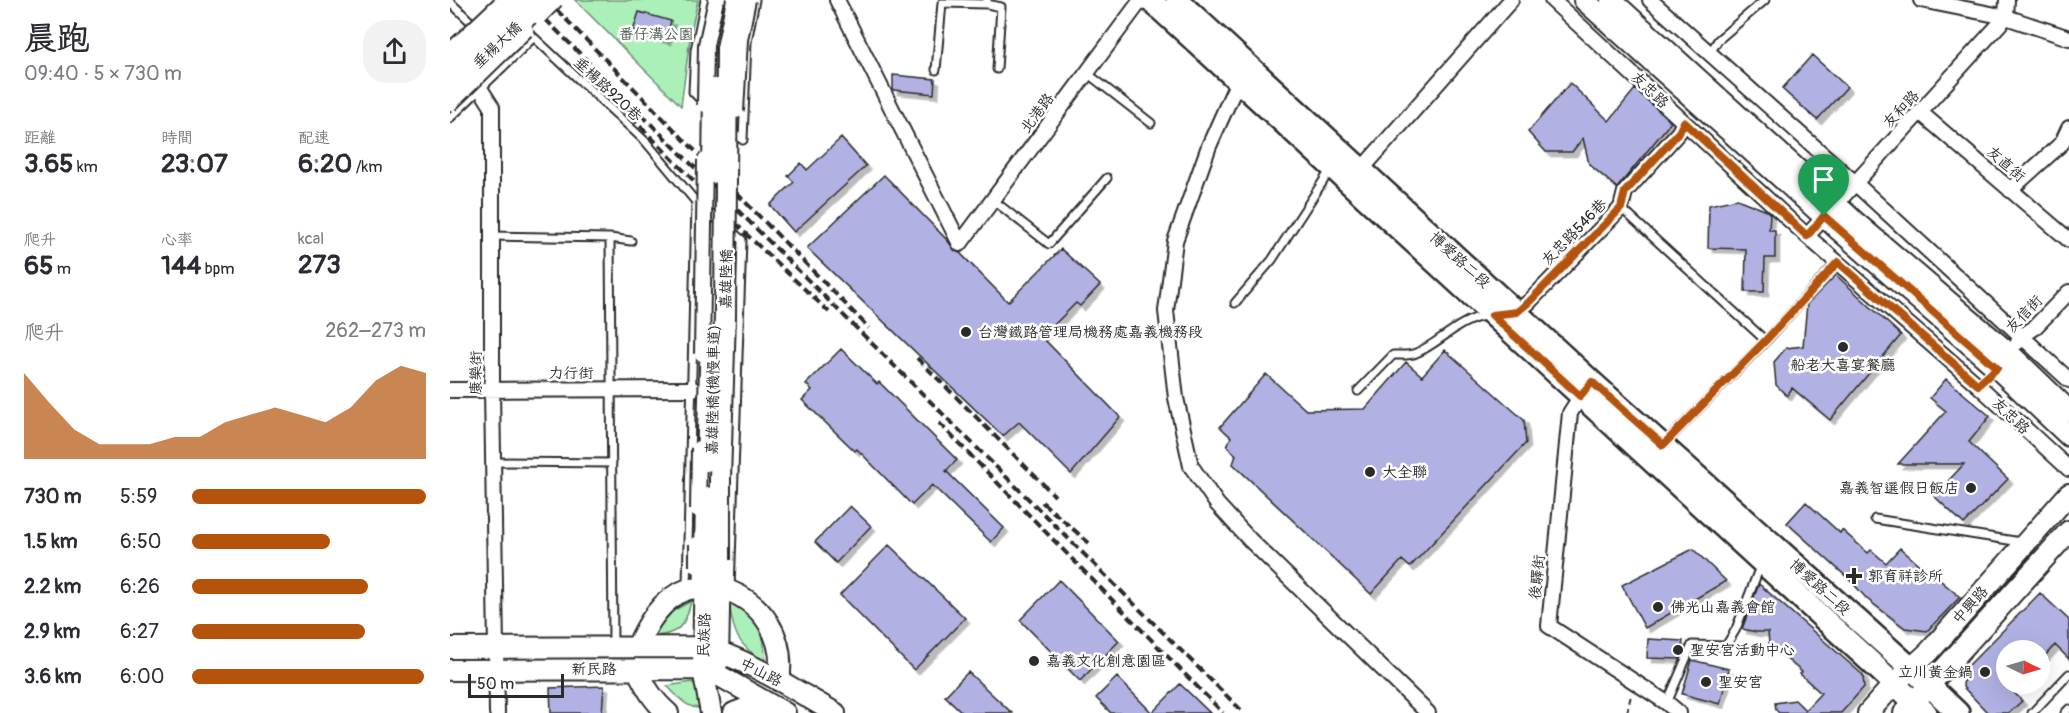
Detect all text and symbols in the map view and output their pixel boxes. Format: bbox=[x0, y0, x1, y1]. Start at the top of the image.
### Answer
text: 晨跑 bbox=[24, 18, 90, 59]
street label: 垂楊大橋 bbox=[469, 18, 526, 73]
button: share bbox=[363, 20, 426, 83]
park label: 番仔溝公園 bbox=[618, 25, 694, 44]
street label: 垂楊路920巷 bbox=[570, 53, 646, 126]
text: 09:40 · 5 × 730 m bbox=[24, 61, 182, 86]
street label: 友忠路 bbox=[1627, 68, 1673, 113]
street label: 友和路 bbox=[1879, 86, 1924, 132]
street label: 北港路 bbox=[1016, 90, 1059, 137]
text: 距離 bbox=[24, 128, 56, 148]
text: 時間 bbox=[161, 128, 193, 148]
text: 配速 bbox=[298, 128, 330, 148]
street label: 友直街 bbox=[1982, 142, 2029, 186]
text: 3.65 bbox=[24, 148, 73, 180]
text: 23:07 bbox=[161, 148, 228, 180]
text: 6:20 bbox=[298, 148, 352, 180]
pin bbox=[1798, 154, 1849, 216]
text: km bbox=[73, 157, 98, 177]
text: /km bbox=[352, 157, 382, 177]
icon: arrive bbox=[1807, 163, 1840, 196]
street label: 友忠路546巷 bbox=[1538, 195, 1611, 270]
street label: 博愛路二段 bbox=[1425, 228, 1494, 293]
text: kcal bbox=[298, 229, 324, 249]
text: 爬升 bbox=[24, 230, 56, 250]
text: 心率 bbox=[161, 230, 193, 250]
text: 273 bbox=[298, 249, 341, 281]
street label: 嘉雄陸橋 bbox=[716, 249, 737, 309]
text: 65 bbox=[24, 250, 53, 282]
text: 144 bbox=[161, 250, 201, 282]
text: m bbox=[53, 259, 71, 279]
text: bpm bbox=[201, 259, 234, 279]
street label: 友信街 bbox=[2002, 292, 2047, 337]
text: 262–273 m bbox=[325, 318, 426, 343]
text: 爬升 bbox=[24, 320, 64, 345]
place label: 台灣鐵路管理局機務處嘉義機務段 bbox=[978, 323, 1203, 342]
street label: 嘉雄陸橋(機慢車道) bbox=[703, 325, 724, 455]
marker: 台灣鐵路管理局機務處嘉義機務段 bbox=[959, 325, 973, 339]
marker: 船老大喜宴餐廳 bbox=[1836, 340, 1850, 354]
street label: 康樂街 bbox=[467, 350, 486, 396]
place label: 船老大喜宴餐廳 bbox=[1790, 356, 1896, 375]
street label: 力行街 bbox=[548, 364, 594, 383]
street label: 友忠路 bbox=[1988, 394, 2034, 439]
place label: 大全聯 bbox=[1382, 463, 1427, 482]
marker: 大全聯 bbox=[1363, 465, 1377, 479]
place label: 嘉義智選假日飯店 bbox=[1839, 479, 1959, 498]
marker: 嘉義智選假日飯店 bbox=[1964, 481, 1978, 495]
text: 730 m bbox=[24, 484, 82, 509]
text: 5:59 bbox=[120, 484, 157, 509]
text: 1.5 km bbox=[24, 529, 77, 554]
text: 6:50 bbox=[120, 529, 161, 554]
street label: 後驛街 bbox=[1526, 554, 1549, 600]
street label: 博愛路二段 bbox=[1785, 555, 1854, 620]
marker: 郭育祥診所 bbox=[1845, 567, 1863, 585]
place label: 郭育祥診所 bbox=[1868, 567, 1943, 586]
text: 2.2 km bbox=[24, 574, 81, 599]
text: 6:26 bbox=[120, 574, 160, 599]
street label: 中興路 bbox=[1948, 582, 1992, 628]
place label: 佛光山嘉義會館 bbox=[1670, 598, 1775, 617]
marker: 佛光山嘉義會館 bbox=[1651, 600, 1665, 614]
street label: 民族路 bbox=[694, 612, 715, 658]
text: 2.9 km bbox=[24, 619, 80, 644]
text: 6:27 bbox=[120, 619, 159, 644]
north arrow bbox=[1996, 640, 2050, 694]
map controls bbox=[1996, 640, 2050, 694]
place label: 聖安宮活動中心 bbox=[1690, 641, 1795, 660]
marker: 聖安宮活動中心 bbox=[1671, 643, 1685, 657]
place label: 嘉義文化創意園區 bbox=[1046, 652, 1166, 671]
street label: 中山路 bbox=[736, 654, 785, 691]
marker: 嘉義文化創意園區 bbox=[1027, 654, 1041, 668]
street label: 新民路 bbox=[571, 660, 617, 679]
place label: 立川黃金鍋 bbox=[1898, 663, 1973, 682]
text: 3.6 km bbox=[24, 664, 82, 689]
text: 6:00 bbox=[120, 664, 164, 689]
marker: 立川黃金鍋 bbox=[1978, 665, 1992, 679]
scale bar bbox=[468, 671, 564, 698]
place label: 聖安宮 bbox=[1718, 673, 1763, 692]
text: 50 m bbox=[477, 674, 514, 694]
marker: 聖安宮 bbox=[1699, 675, 1713, 689]

